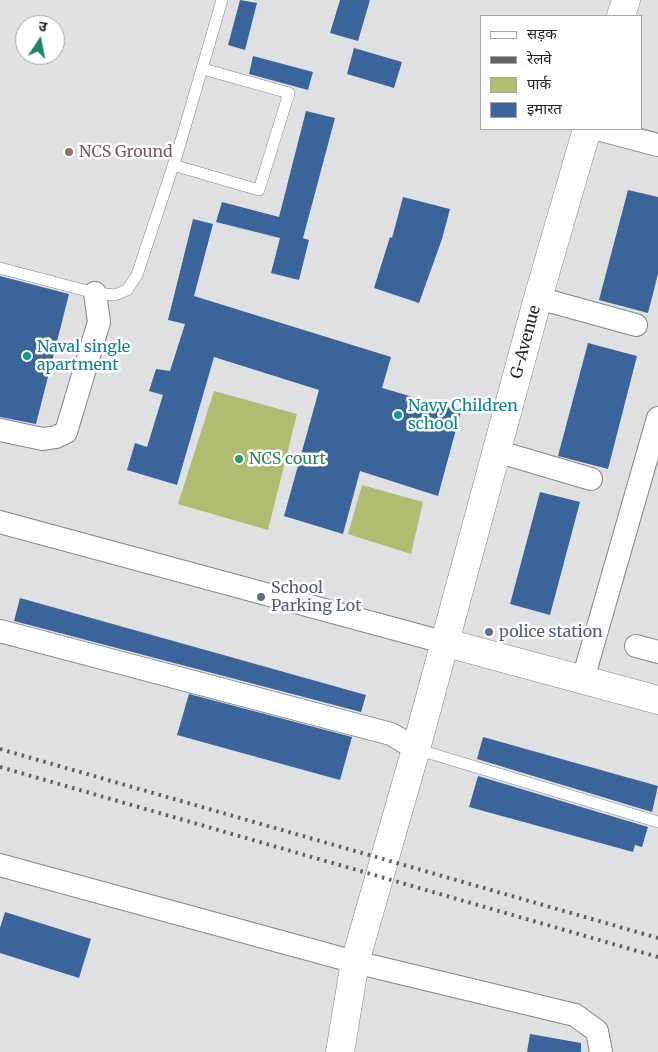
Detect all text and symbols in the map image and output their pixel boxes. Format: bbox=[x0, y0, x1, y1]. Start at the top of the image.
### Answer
north arrow bbox=[15, 15, 65, 65]
legend bbox=[480, 15, 643, 130]
text: उ bbox=[37, 17, 48, 36]
text: सड़क bbox=[527, 24, 557, 43]
text: रेलवे bbox=[527, 49, 552, 68]
text: पार्क bbox=[527, 74, 551, 93]
text: इमारत bbox=[527, 99, 562, 118]
place label: NCS Ground bbox=[79, 142, 173, 162]
marker: NCS Ground bbox=[63, 146, 75, 158]
street label: G-Avenue bbox=[507, 303, 545, 381]
place label: Naval single apartment bbox=[37, 337, 130, 375]
marker: Naval single apartment bbox=[21, 350, 33, 362]
place label: Navy Children school bbox=[408, 396, 518, 434]
marker: Navy Children school bbox=[392, 409, 404, 421]
place label: NCS court bbox=[249, 449, 326, 469]
marker: NCS court bbox=[233, 453, 245, 465]
place label: School Parking Lot bbox=[271, 578, 361, 616]
marker: School Parking Lot bbox=[255, 591, 267, 603]
place label: police station bbox=[499, 622, 603, 642]
marker: police station bbox=[483, 626, 495, 638]

